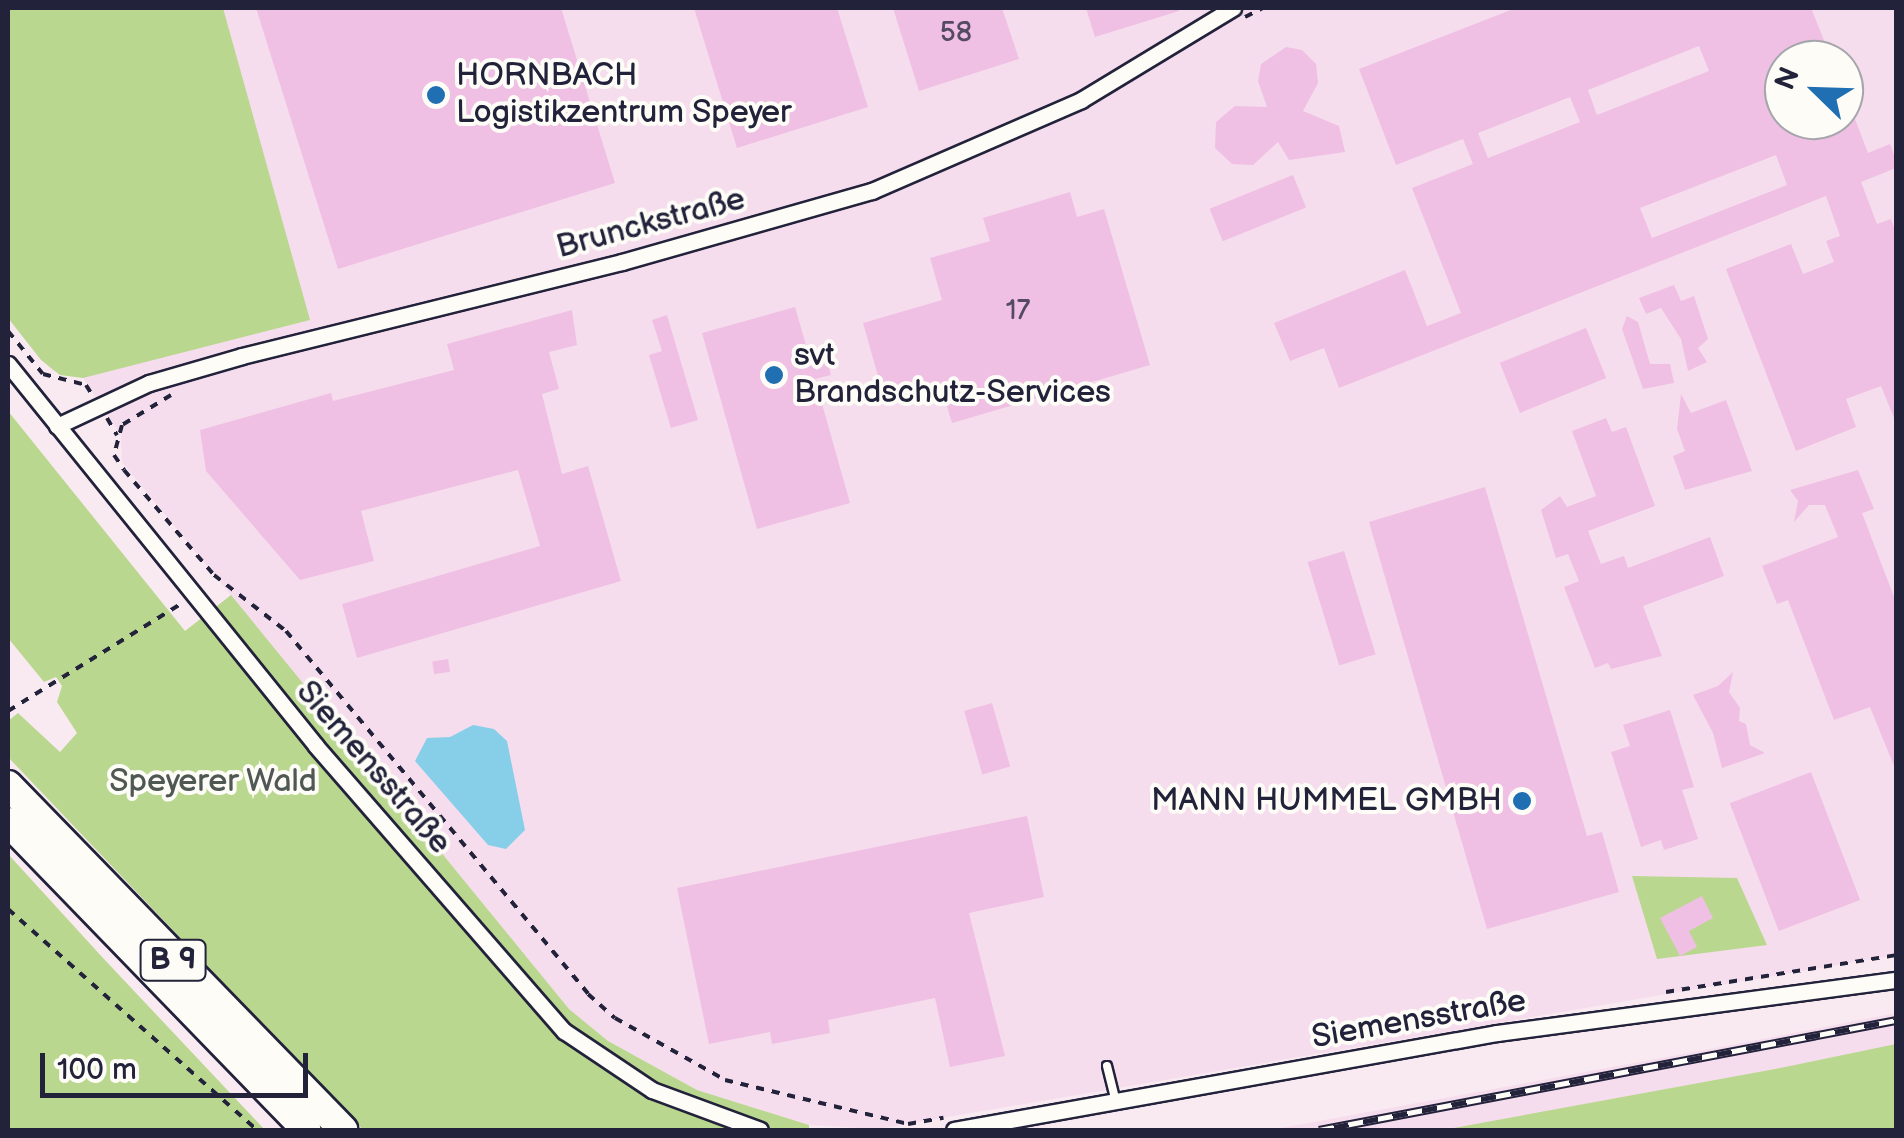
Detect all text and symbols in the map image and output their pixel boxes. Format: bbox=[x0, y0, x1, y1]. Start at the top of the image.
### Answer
house number: 58 bbox=[940, 16, 972, 50]
north arrow bbox=[1764, 40, 1864, 140]
place label: HORNBACH Logistikzentrum Speyer bbox=[456, 58, 792, 133]
text: N bbox=[1768, 63, 1807, 95]
marker: HORNBACH Logistikzentrum Speyer bbox=[425, 84, 447, 106]
street label: Brunckstraße bbox=[553, 180, 749, 268]
house number: 17 bbox=[1006, 294, 1030, 328]
place label: svt Brandschutz-Services bbox=[794, 338, 1111, 413]
marker: svt Brandschutz-Services bbox=[763, 364, 785, 386]
street label: Siemensstraße bbox=[287, 674, 459, 862]
park label: Speyerer Wald bbox=[109, 763, 317, 801]
place label: MANN HUMMEL GMBH bbox=[1151, 782, 1502, 820]
marker: MANN HUMMEL GMBH bbox=[1511, 790, 1533, 812]
road number: B 9 bbox=[138, 935, 208, 985]
street label: Siemensstraße bbox=[1309, 982, 1529, 1058]
scale bar bbox=[45, 1033, 312, 1095]
text: 100 m bbox=[57, 1052, 137, 1088]

